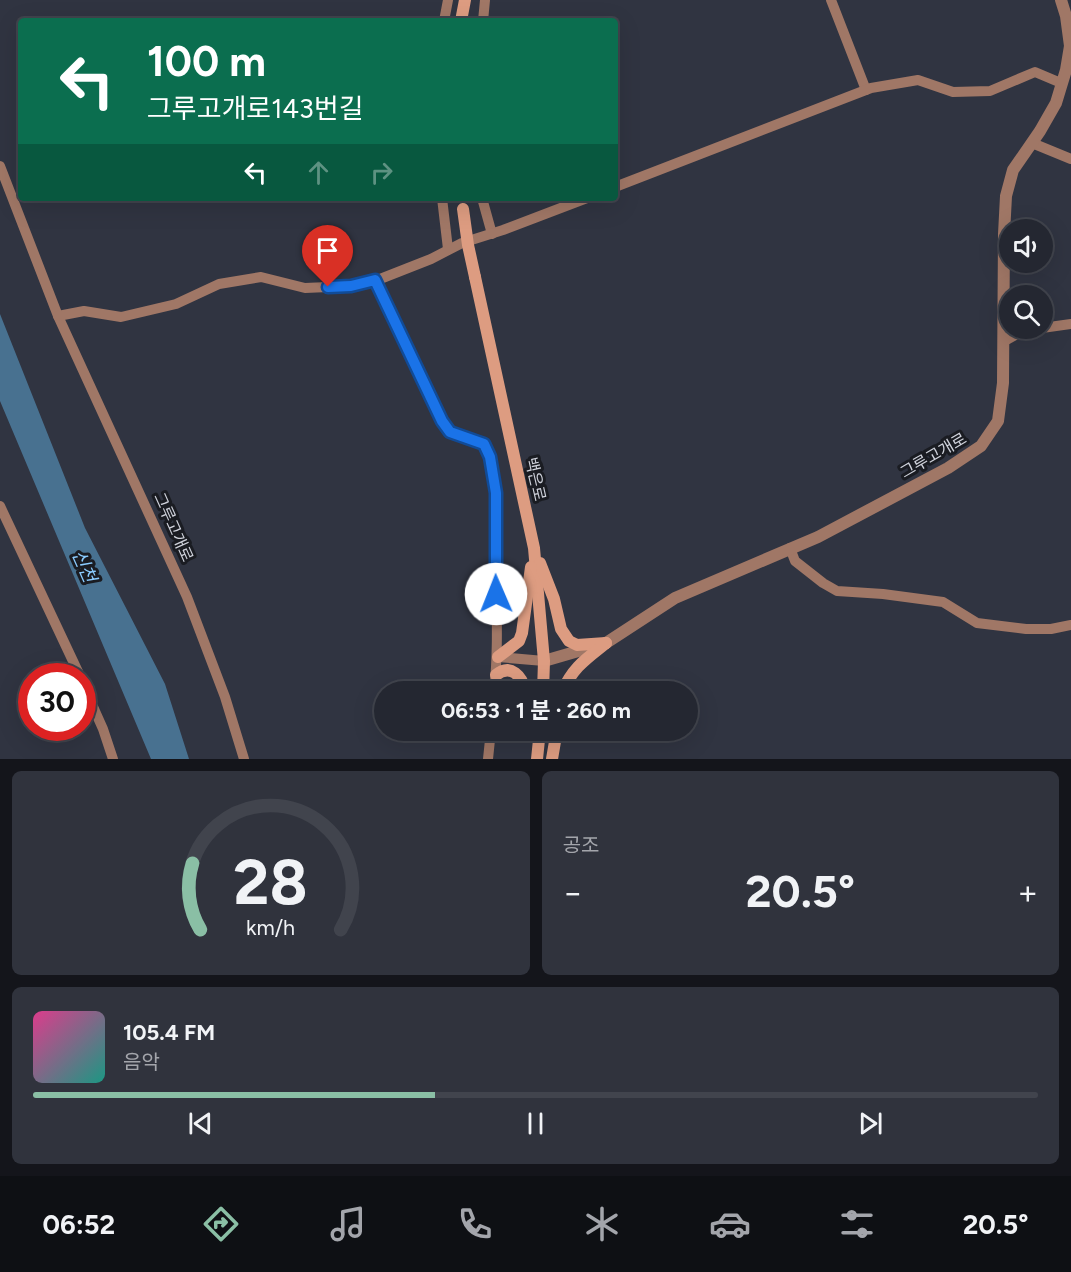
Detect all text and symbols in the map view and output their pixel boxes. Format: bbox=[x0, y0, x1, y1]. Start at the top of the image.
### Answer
text: 100 m bbox=[147, 36, 266, 87]
icon: left bbox=[48, 42, 126, 120]
text: 그루고개로143번길 bbox=[147, 92, 364, 125]
icon: left bbox=[239, 156, 272, 189]
icon: ahead bbox=[302, 156, 335, 189]
icon: right bbox=[365, 156, 398, 189]
map controls bbox=[999, 219, 1053, 339]
button: sound bbox=[999, 219, 1053, 273]
pin bbox=[302, 225, 353, 287]
icon: arrive bbox=[311, 234, 344, 267]
button: search bbox=[999, 285, 1053, 339]
street label: 그루고개로 bbox=[897, 429, 970, 482]
street label: 백은로 bbox=[521, 455, 550, 503]
street label: 그루고개로 bbox=[150, 490, 197, 565]
water label: 신천 bbox=[67, 546, 102, 588]
position arrow bbox=[464, 562, 528, 626]
speed limit sign: 30 bbox=[18, 663, 96, 741]
text: 06:53 · 1 분 · 260 m bbox=[441, 697, 631, 724]
text: 공조 bbox=[563, 833, 599, 857]
text: 28 bbox=[234, 845, 308, 920]
text: 20.5° bbox=[745, 864, 855, 918]
text: − bbox=[563, 873, 583, 912]
text: + bbox=[1017, 873, 1038, 912]
text: km/h bbox=[246, 915, 295, 940]
text: 105.4 FM bbox=[123, 1019, 215, 1046]
text: 음악 bbox=[123, 1050, 160, 1074]
icon: previous bbox=[184, 1107, 217, 1140]
icon: pause bbox=[519, 1107, 552, 1140]
icon: next bbox=[854, 1107, 887, 1140]
icon: directions bbox=[200, 1203, 242, 1245]
icon: music bbox=[327, 1203, 369, 1245]
icon: phone bbox=[454, 1203, 496, 1245]
icon: climate bbox=[581, 1203, 623, 1245]
icon: car bbox=[709, 1203, 751, 1245]
icon: filters bbox=[836, 1203, 878, 1245]
text: 06:52 bbox=[43, 1208, 115, 1241]
text: 20.5° bbox=[963, 1208, 1028, 1241]

